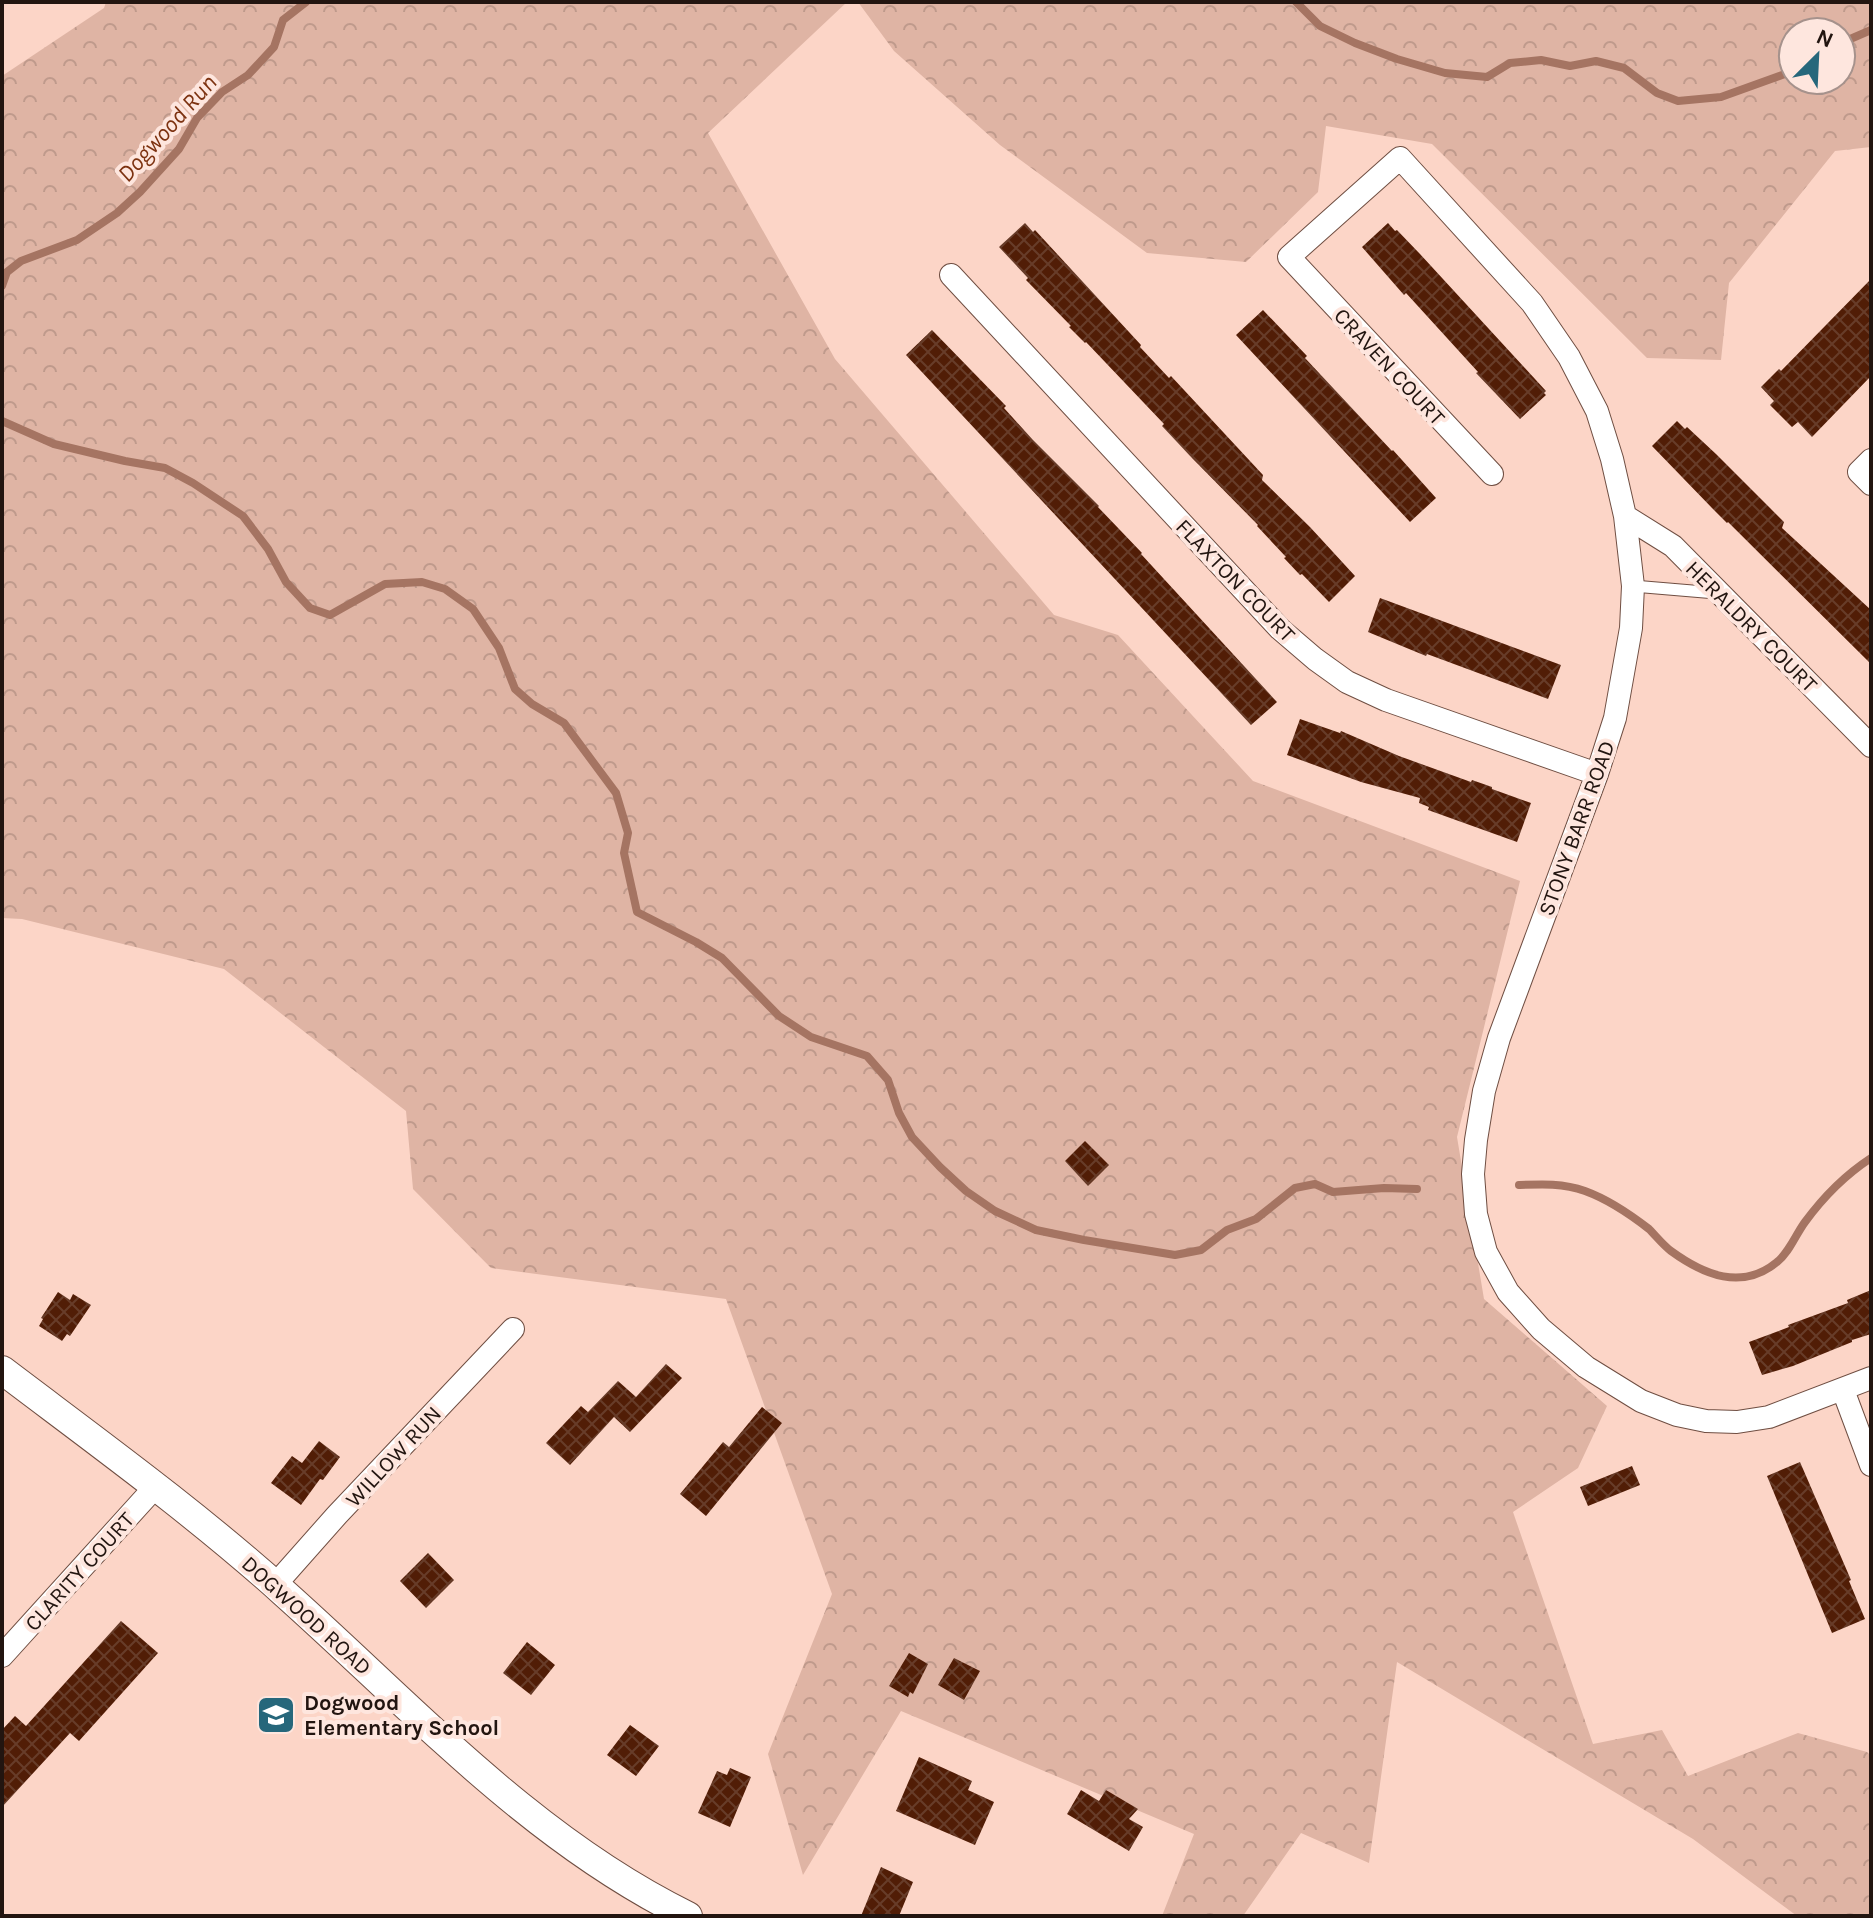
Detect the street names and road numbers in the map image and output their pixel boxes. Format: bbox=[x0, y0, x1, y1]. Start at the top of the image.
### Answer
street label: CRAVEN COURT bbox=[1328, 303, 1450, 431]
street label: FLAXTON COURT bbox=[1170, 514, 1300, 647]
street label: HERALDRY COURT bbox=[1680, 556, 1822, 698]
street label: STONY BARR ROAD bbox=[1533, 737, 1621, 919]
street label: WILLOW RUN bbox=[340, 1401, 447, 1512]
street label: CLARITY COURT bbox=[20, 1507, 140, 1636]
street label: DOGWOOD ROAD bbox=[236, 1551, 377, 1681]

